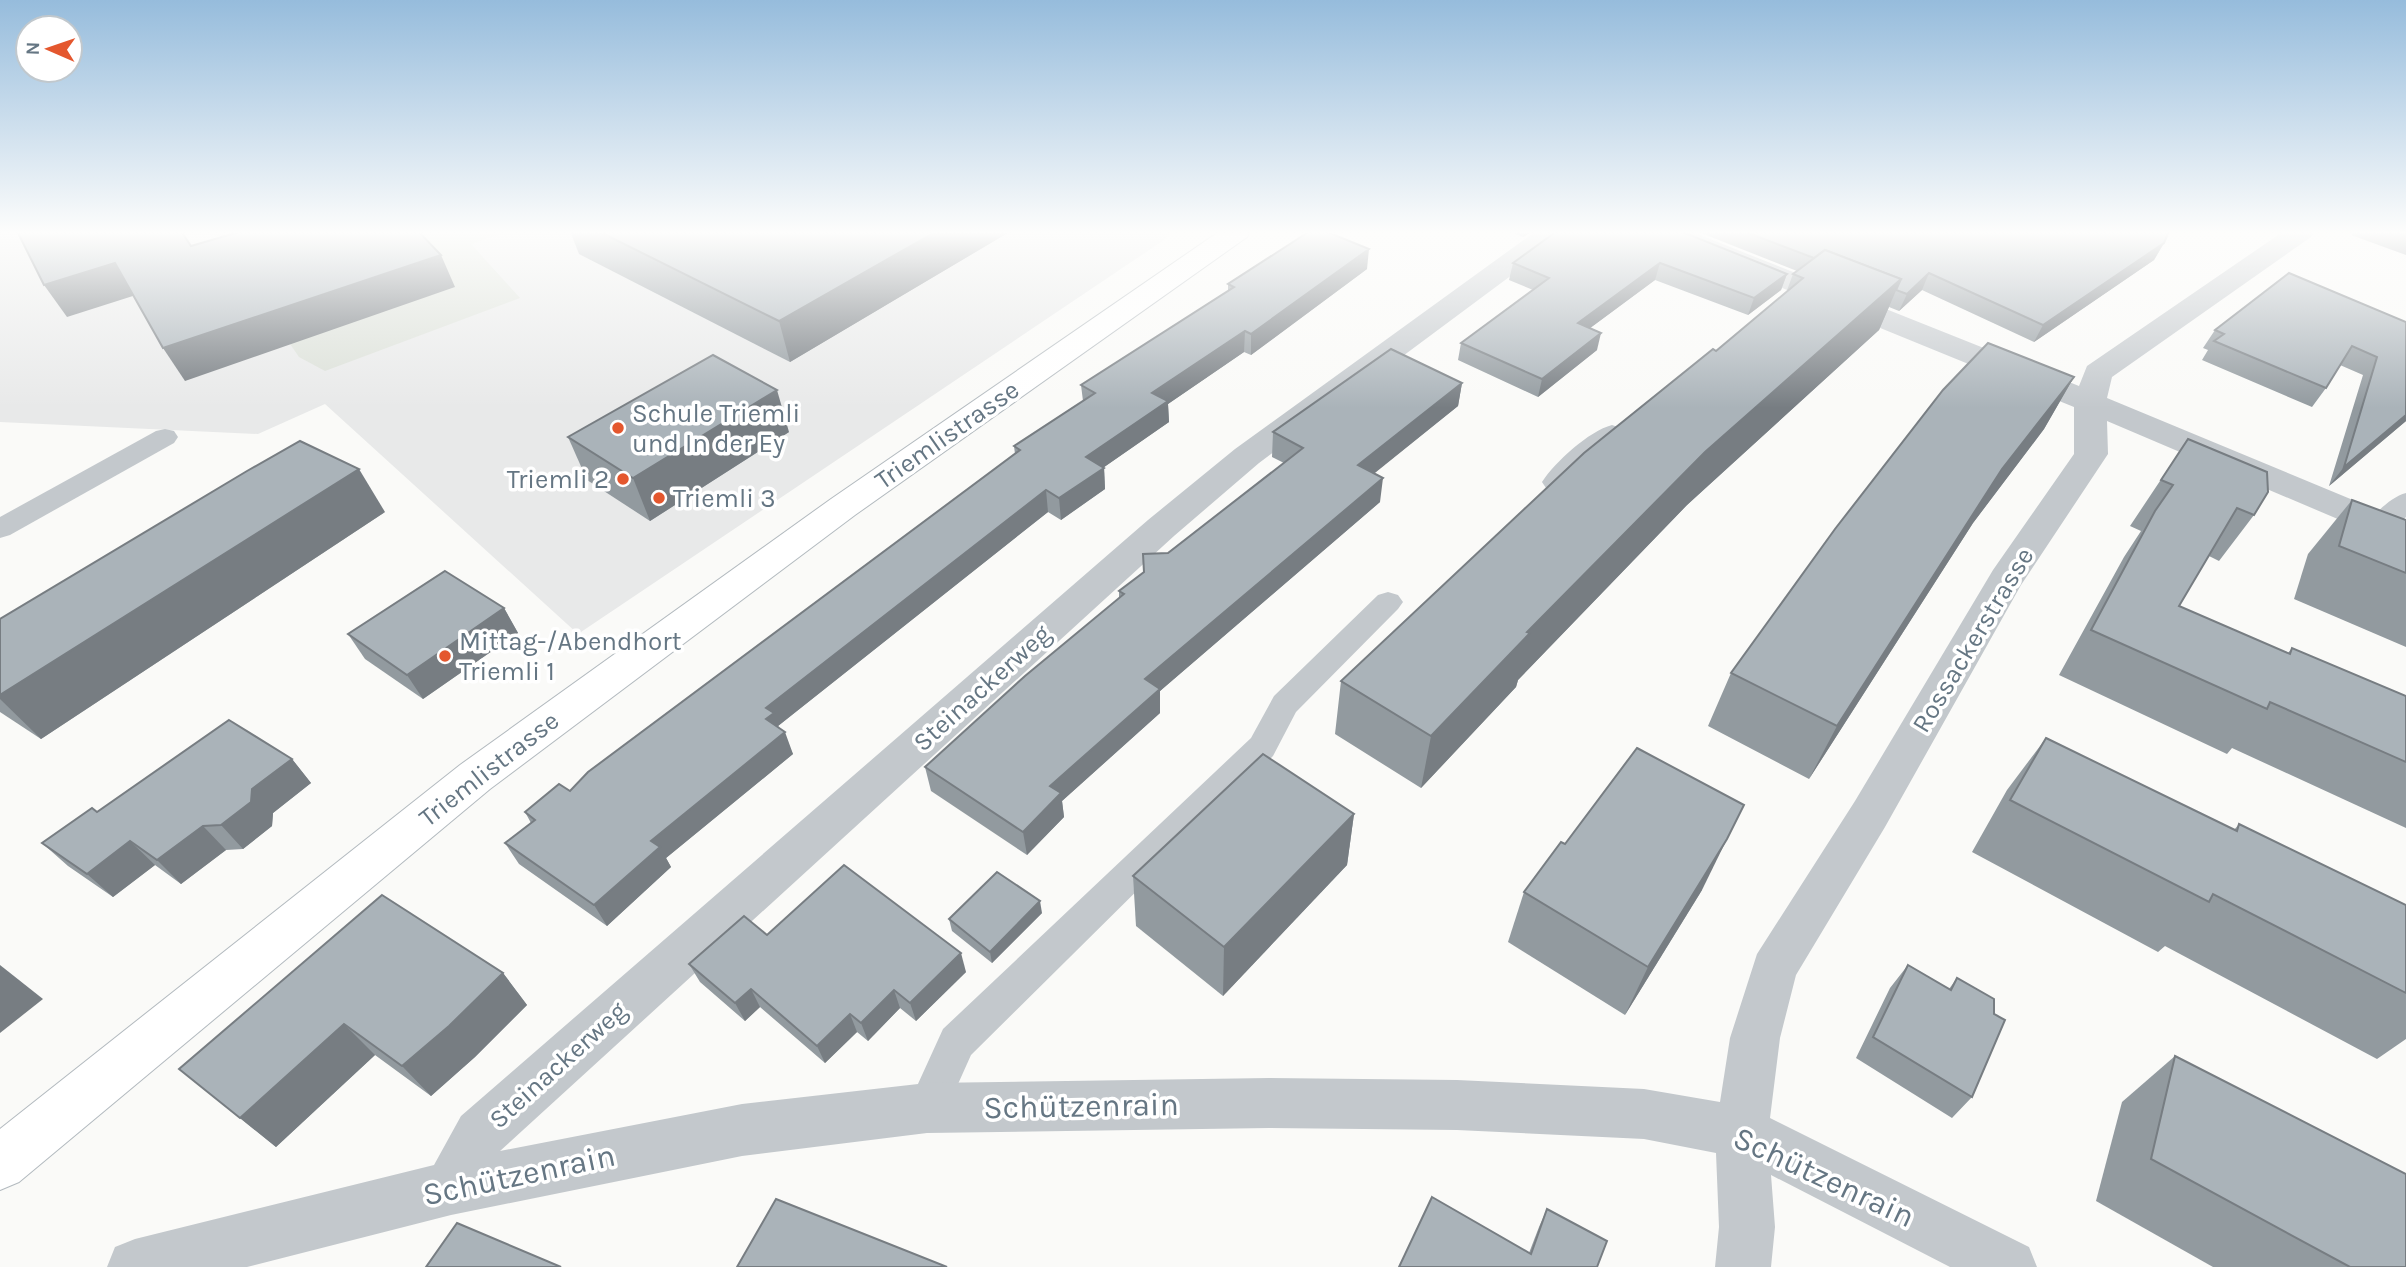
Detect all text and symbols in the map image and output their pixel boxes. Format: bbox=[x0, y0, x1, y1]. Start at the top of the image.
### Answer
north arrow bbox=[14, 14, 84, 84]
text: N bbox=[22, 41, 44, 56]
street label: Triemlistrasse bbox=[869, 374, 1025, 496]
place label: Schule Triemli und In der Ey bbox=[632, 398, 800, 459]
marker: Schule Triemli und In der Ey bbox=[610, 420, 626, 436]
place label: Triemli 2 bbox=[507, 464, 609, 495]
marker: Triemli 2 bbox=[615, 471, 631, 487]
place label: Triemli 3 bbox=[673, 483, 776, 514]
marker: Triemli 3 bbox=[651, 490, 667, 506]
street label: Rossackerstrasse bbox=[1906, 542, 2040, 738]
street label: Steinackerweg bbox=[907, 618, 1057, 758]
place label: Mittag-/Abendhort Triemli 1 bbox=[459, 626, 682, 687]
marker: Mittag-/Abendhort Triemli 1 bbox=[437, 648, 453, 664]
street label: Triemlistrasse bbox=[413, 705, 565, 833]
street label: Steinackerweg bbox=[483, 995, 633, 1135]
street label: Schützenrain bbox=[983, 1086, 1179, 1126]
street label: Schützenrain bbox=[1728, 1119, 1920, 1235]
street label: Schützenrain bbox=[420, 1137, 618, 1213]

